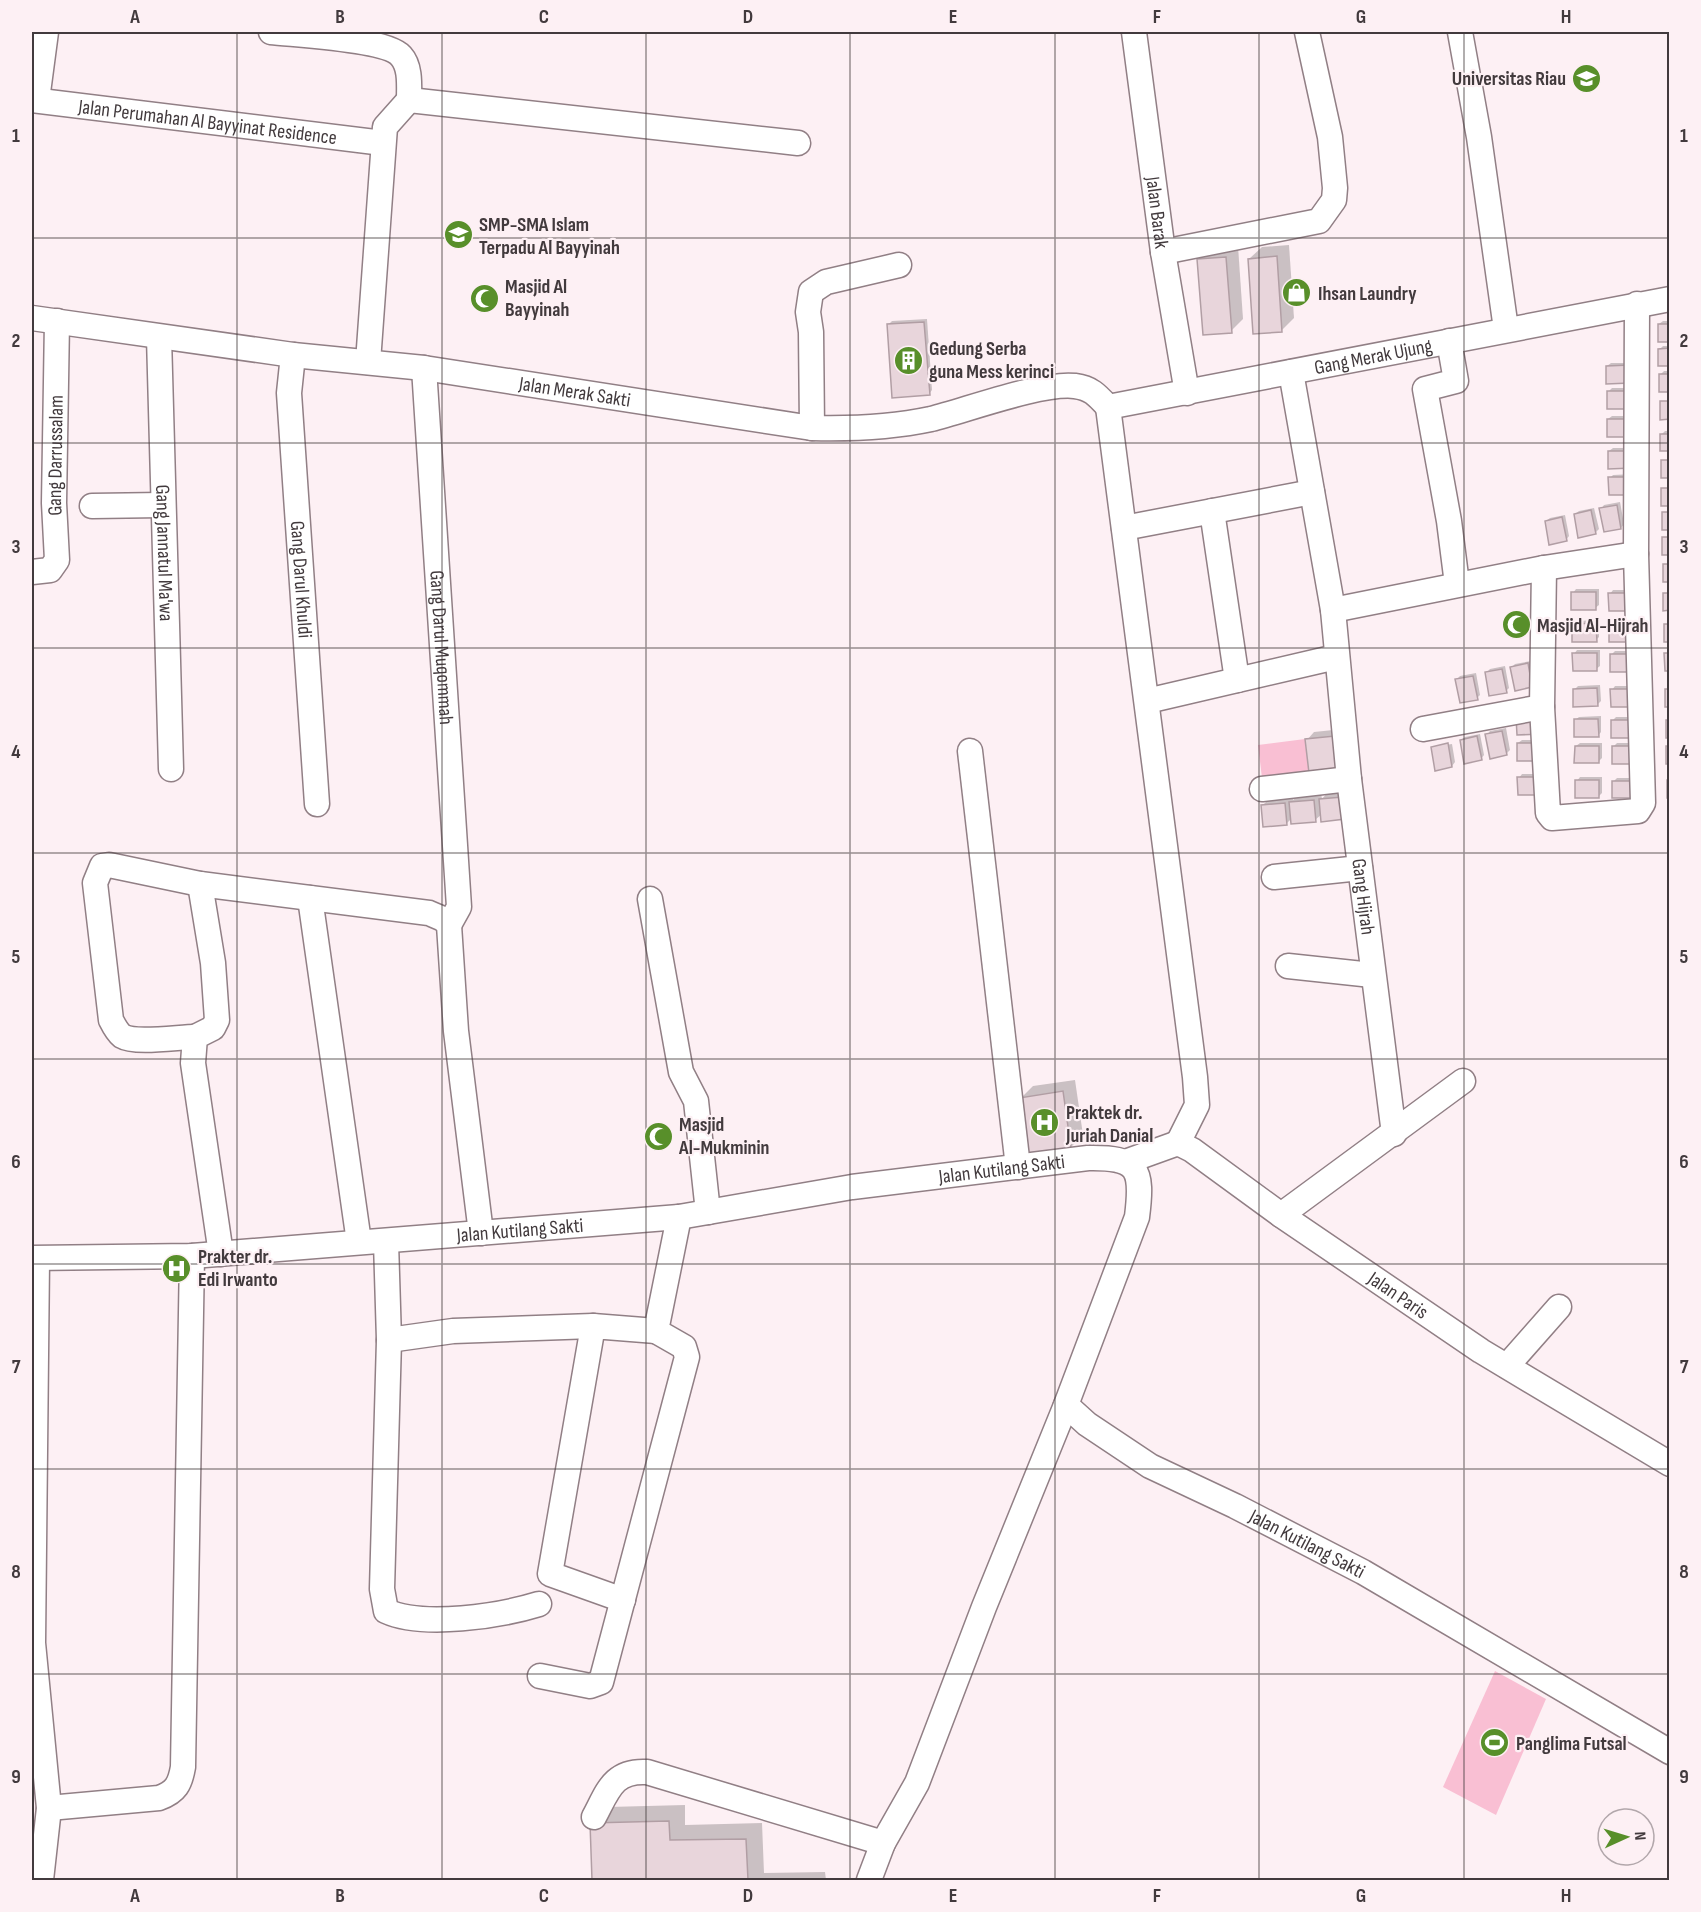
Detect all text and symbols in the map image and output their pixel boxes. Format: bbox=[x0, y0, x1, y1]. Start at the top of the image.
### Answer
text: A bbox=[129, 5, 140, 29]
text: B bbox=[335, 5, 345, 29]
text: C bbox=[539, 5, 549, 29]
text: D bbox=[743, 5, 753, 29]
text: E bbox=[949, 5, 957, 29]
text: F bbox=[1153, 5, 1161, 29]
text: G bbox=[1356, 5, 1366, 29]
text: H bbox=[1561, 5, 1571, 29]
school or university icon: Universitas Riau bbox=[1571, 62, 1603, 94]
place label: Universitas Riau bbox=[1452, 67, 1566, 91]
street label: Jalan Perumahan Al Bayyinat Residence bbox=[76, 95, 338, 150]
text: 1 bbox=[12, 124, 20, 148]
text: 1 bbox=[1680, 124, 1688, 148]
street label: Jalan Barak bbox=[1140, 174, 1173, 250]
place label: SMP-SMA Islam Terpadu Al Bayyinah bbox=[479, 213, 620, 260]
school or university icon: SMP-SMA Islam Terpadu Al Bayyinah bbox=[442, 219, 474, 251]
place label: Masjid Al Bayyinah bbox=[505, 275, 569, 322]
shop icon: Ihsan Laundry bbox=[1281, 277, 1313, 309]
mosque icon: Masjid Al Bayyinah bbox=[468, 282, 500, 314]
place label: Ihsan Laundry bbox=[1318, 282, 1417, 306]
text: 2 bbox=[12, 329, 20, 353]
text: 2 bbox=[1680, 329, 1688, 353]
street label: Gang Merak Ujung bbox=[1312, 334, 1434, 380]
place label: Gedung Serba guna Mess kerinci bbox=[929, 337, 1054, 384]
building icon: Gedung Serba guna Mess kerinci bbox=[892, 344, 924, 376]
street label: Jalan Merak Sakti bbox=[516, 372, 632, 413]
street label: Gang Darrussalam bbox=[43, 395, 69, 516]
street label: Gang Jannatul Ma'wa bbox=[150, 484, 178, 622]
street label: Gang Darul Khuldi bbox=[285, 520, 317, 639]
text: 3 bbox=[12, 535, 21, 559]
text: 3 bbox=[1680, 535, 1689, 559]
street label: Gang Darul Muqommah bbox=[424, 570, 458, 725]
mosque icon: Masjid Al-Hijrah bbox=[1500, 609, 1532, 641]
place label: Masjid Al-Hijrah bbox=[1537, 614, 1649, 638]
text: 4 bbox=[11, 740, 21, 764]
text: 4 bbox=[1679, 740, 1689, 764]
street label: Gang Hijrah bbox=[1346, 857, 1380, 936]
text: 5 bbox=[12, 945, 21, 969]
text: 5 bbox=[1680, 945, 1689, 969]
place label: Praktek dr. Juriah Danial bbox=[1065, 1101, 1153, 1148]
hospital icon: Praktek dr. Juriah Danial bbox=[1029, 1107, 1061, 1139]
place label: Masjid Al-Mukminin bbox=[678, 1113, 769, 1160]
mosque icon: Masjid Al-Mukminin bbox=[642, 1120, 674, 1152]
text: 6 bbox=[11, 1150, 21, 1174]
street label: Jalan Kutilang Sakti bbox=[936, 1150, 1066, 1189]
text: 6 bbox=[1679, 1150, 1689, 1174]
street label: Jalan Kutilang Sakti bbox=[455, 1214, 584, 1248]
place label: Prakter dr. Edi Irwanto bbox=[198, 1245, 278, 1292]
hospital icon: Prakter dr. Edi Irwanto bbox=[161, 1252, 193, 1284]
street label: Jalan Paris bbox=[1362, 1266, 1433, 1325]
text: 7 bbox=[12, 1355, 21, 1379]
text: 7 bbox=[1680, 1355, 1689, 1379]
street label: Jalan Kutilang Sakti bbox=[1244, 1504, 1369, 1584]
text: 8 bbox=[11, 1560, 21, 1584]
text: 8 bbox=[1679, 1560, 1689, 1584]
sports icon: Panglima Futsal bbox=[1479, 1727, 1511, 1759]
place label: Panglima Futsal bbox=[1516, 1732, 1627, 1756]
text: 9 bbox=[11, 1765, 21, 1789]
text: 9 bbox=[1679, 1765, 1689, 1789]
north arrow bbox=[1596, 1807, 1656, 1867]
text: N bbox=[1630, 1831, 1649, 1841]
text: A bbox=[129, 1884, 140, 1908]
text: B bbox=[335, 1884, 345, 1908]
text: C bbox=[539, 1884, 549, 1908]
text: D bbox=[743, 1884, 753, 1908]
text: E bbox=[949, 1884, 957, 1908]
text: F bbox=[1153, 1884, 1161, 1908]
text: G bbox=[1356, 1884, 1366, 1908]
text: H bbox=[1561, 1884, 1571, 1908]

